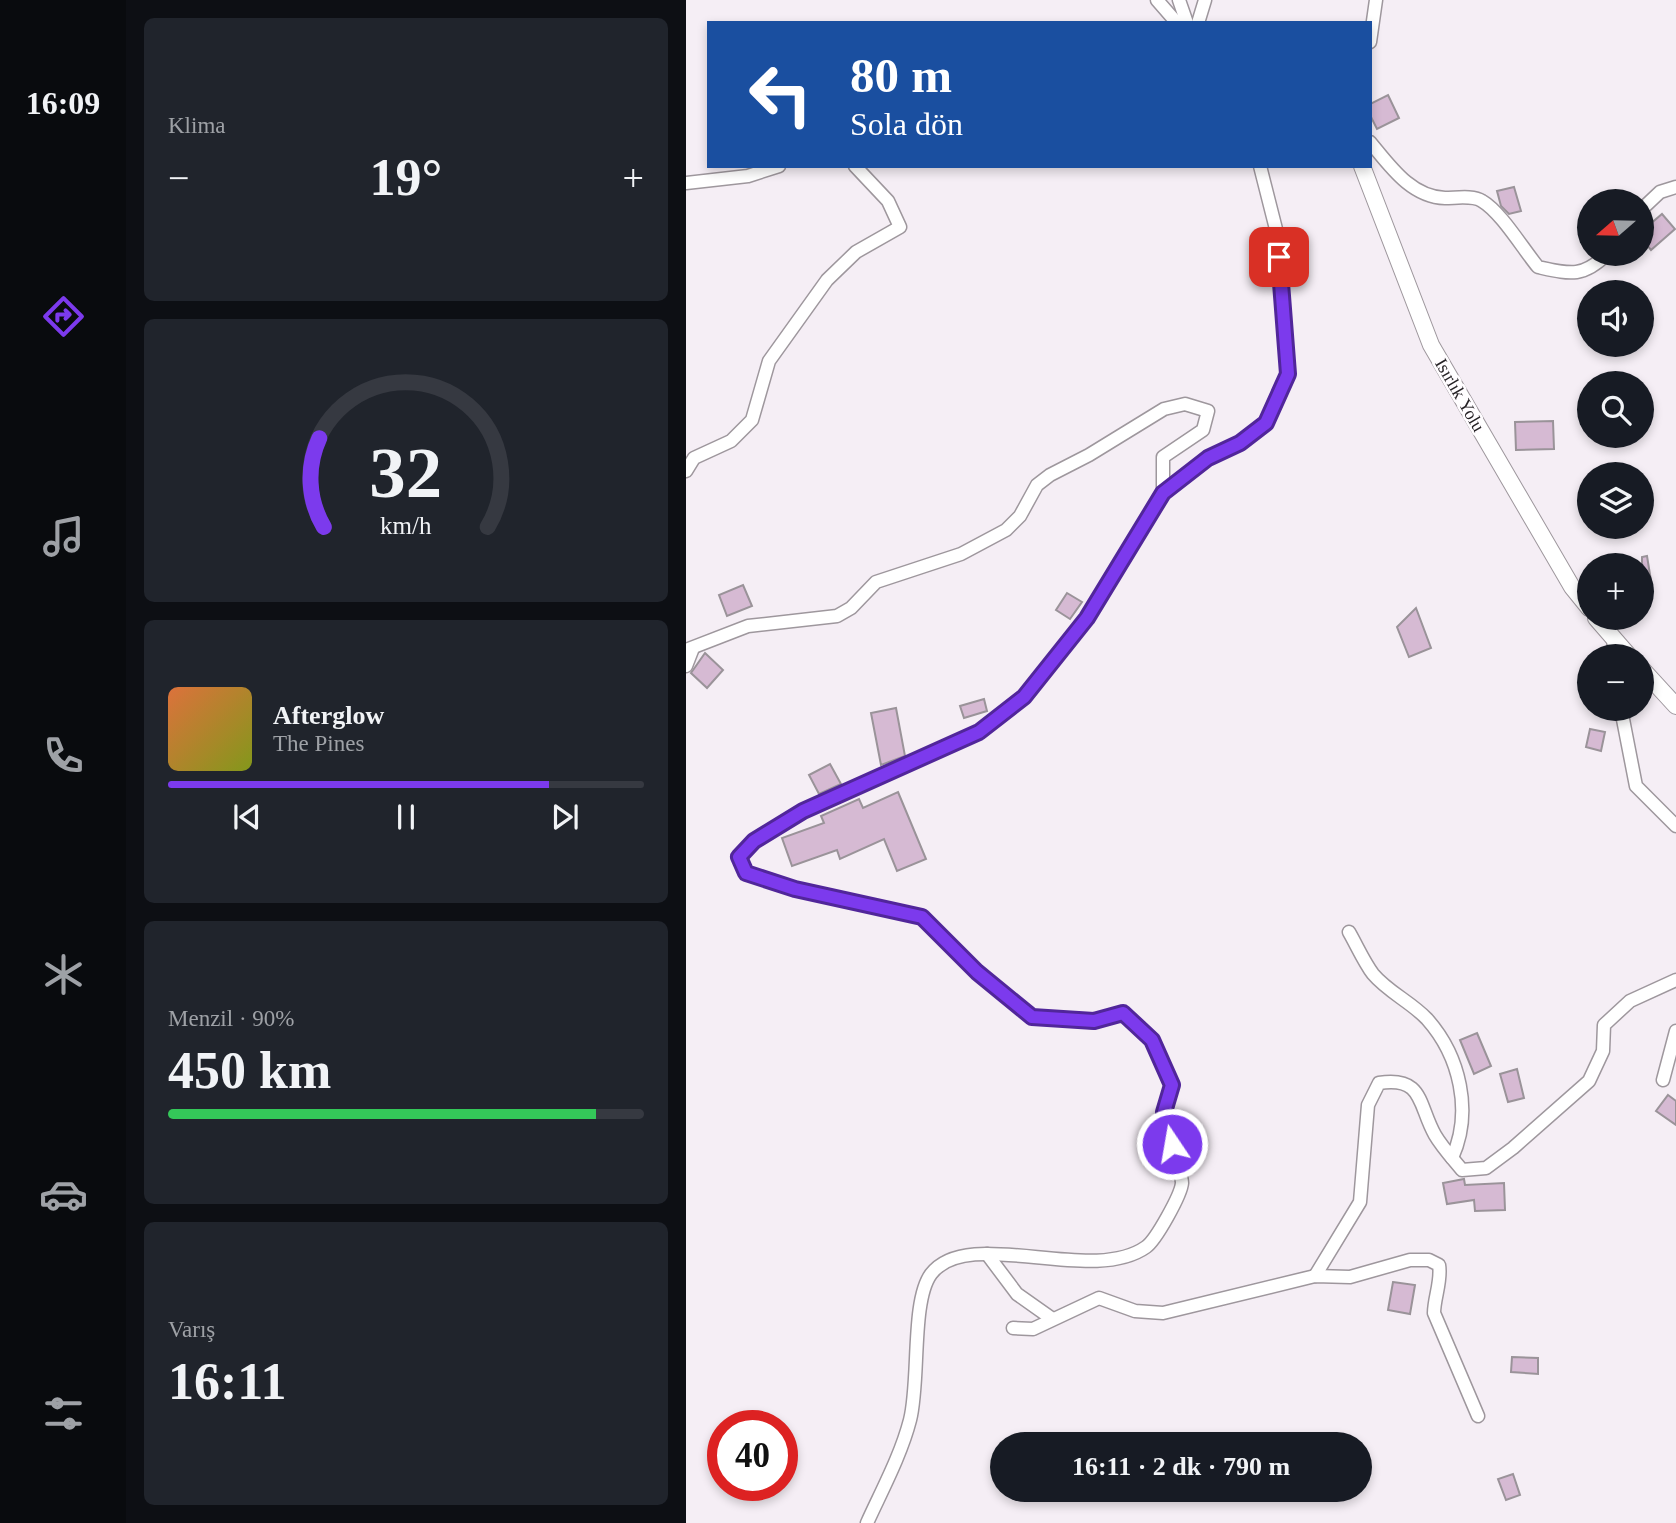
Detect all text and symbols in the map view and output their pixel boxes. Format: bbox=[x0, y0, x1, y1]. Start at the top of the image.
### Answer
text: 80 m bbox=[850, 48, 952, 103]
icon: left bbox=[735, 49, 826, 140]
text: 16:09 bbox=[26, 85, 100, 121]
text: Sola dön bbox=[850, 106, 963, 142]
text: Klima bbox=[168, 113, 226, 138]
text: 19° bbox=[370, 149, 442, 206]
text: − bbox=[168, 157, 189, 199]
text: + bbox=[623, 157, 644, 199]
north arrow bbox=[1577, 189, 1654, 266]
map controls bbox=[1577, 189, 1654, 721]
pin bbox=[1249, 227, 1309, 287]
icon: arrive bbox=[1260, 238, 1298, 276]
button: sound bbox=[1577, 280, 1654, 357]
icon: directions bbox=[39, 292, 88, 341]
street label: Isırlık Yolu bbox=[1431, 355, 1489, 435]
button: search bbox=[1577, 371, 1654, 448]
text: 32 bbox=[370, 432, 442, 513]
button: layers bbox=[1577, 462, 1654, 539]
text: km/h bbox=[380, 511, 432, 538]
icon: music bbox=[39, 512, 88, 561]
button: + bbox=[1577, 553, 1654, 630]
button: − bbox=[1577, 644, 1654, 721]
text: Afterglow bbox=[273, 701, 384, 730]
icon: phone bbox=[39, 731, 88, 780]
text: The Pines bbox=[273, 731, 364, 756]
icon: previous bbox=[228, 798, 266, 836]
icon: pause bbox=[387, 798, 425, 836]
icon: next bbox=[546, 798, 584, 836]
icon: climate bbox=[39, 950, 88, 999]
text: Menzil · 90% bbox=[168, 1006, 294, 1031]
text: 450 km bbox=[168, 1042, 331, 1099]
position arrow bbox=[1135, 1107, 1209, 1181]
icon: car bbox=[39, 1170, 88, 1219]
text: Varış bbox=[168, 1317, 215, 1342]
text: 16:11 bbox=[168, 1353, 286, 1410]
icon: filters bbox=[39, 1389, 88, 1438]
speed limit sign: 40 bbox=[707, 1410, 798, 1501]
text: 16:11 · 2 dk · 790 m bbox=[1072, 1452, 1290, 1481]

